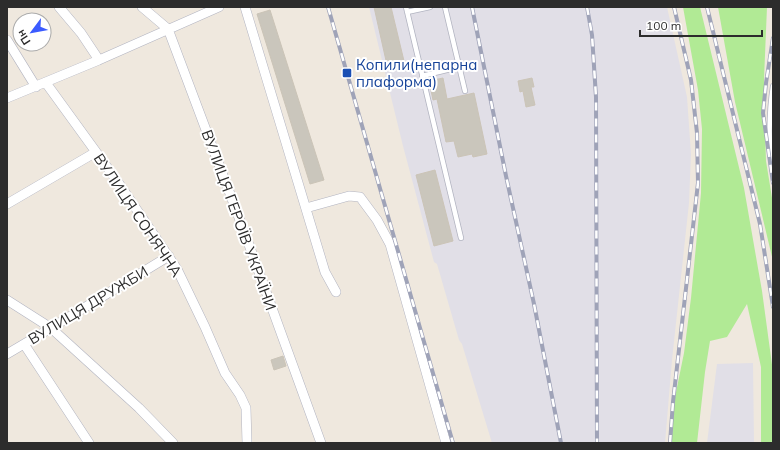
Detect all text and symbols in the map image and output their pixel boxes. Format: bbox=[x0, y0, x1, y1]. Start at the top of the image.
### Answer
north arrow bbox=[12, 12, 52, 52]
scale bar bbox=[640, 12, 762, 38]
text: 100 m bbox=[646, 18, 681, 33]
text: Пн bbox=[13, 27, 34, 47]
place label: Копили(непарна плаформа) bbox=[356, 55, 477, 91]
marker: Копили(непарна плаформа) bbox=[341, 67, 353, 79]
street label: ВУЛИЦЯ ГЕРОЇВ УКРАЇНИ bbox=[197, 127, 281, 313]
street label: ВУЛИЦЯ СОНЯЧНА bbox=[90, 150, 186, 280]
street label: ВУЛИЦЯ ДРУЖБИ bbox=[25, 262, 151, 348]

